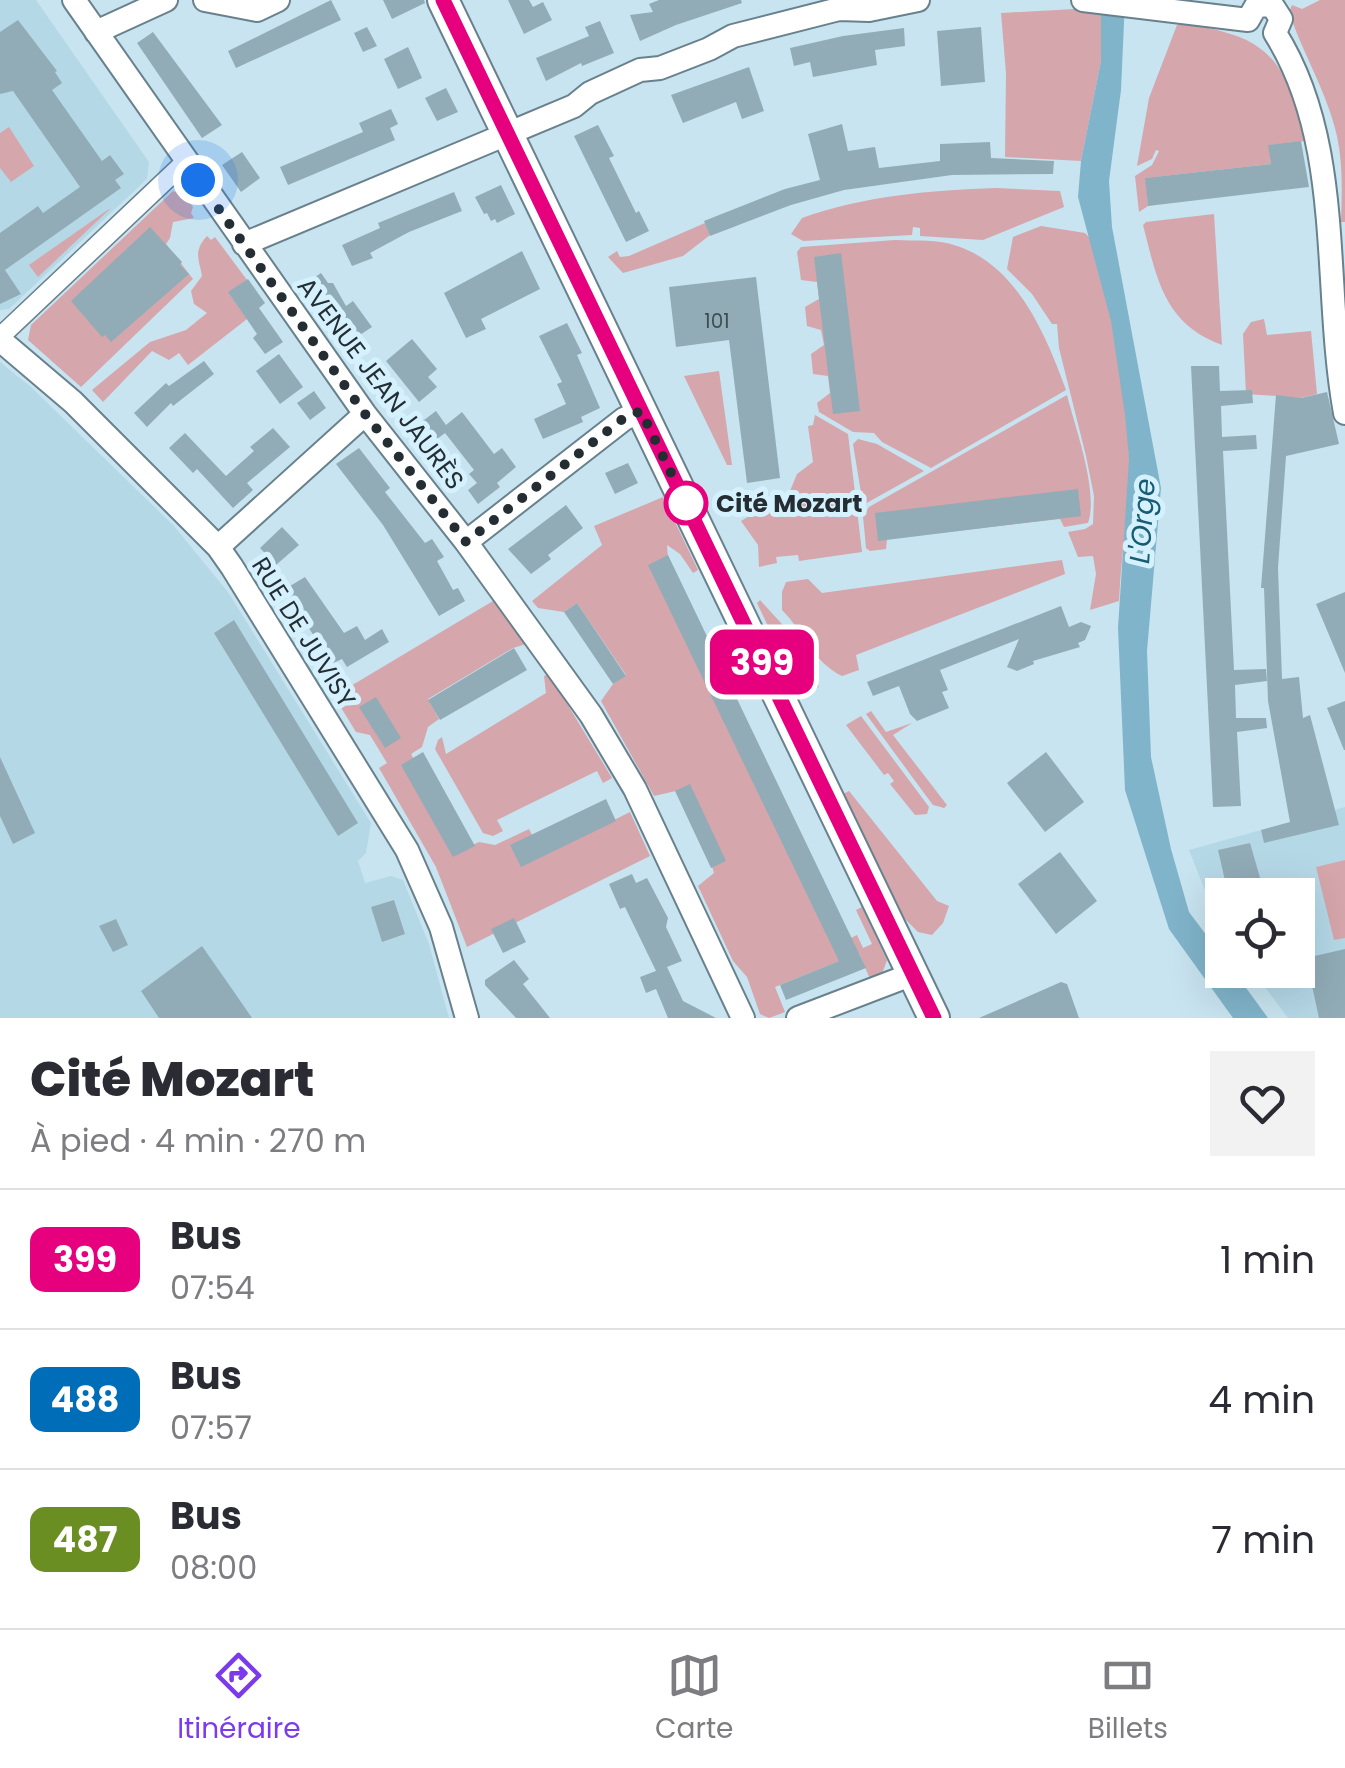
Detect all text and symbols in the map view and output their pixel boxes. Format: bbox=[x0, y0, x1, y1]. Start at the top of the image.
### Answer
your location bbox=[173, 155, 223, 205]
street label: AVENUE JEAN JAURÈS bbox=[289, 270, 472, 497]
house number: 101 bbox=[704, 307, 730, 335]
water label: L'Orge bbox=[1120, 477, 1165, 565]
marker: Cité Mozart bbox=[665, 482, 707, 524]
place label: Cité Mozart bbox=[716, 486, 862, 521]
street label: RUE DE JUVISY bbox=[243, 550, 364, 714]
line badge: 399 bbox=[704, 630, 820, 694]
text: 399 bbox=[730, 638, 794, 687]
map controls bbox=[1205, 878, 1315, 988]
button: locate bbox=[1205, 878, 1315, 988]
text: Cité Mozart bbox=[30, 1046, 314, 1113]
button: heart bbox=[1210, 1051, 1315, 1156]
text: À pied · 4 min · 270 m bbox=[30, 1118, 366, 1163]
text: Bus bbox=[170, 1209, 242, 1262]
text: 1 min bbox=[1220, 1233, 1315, 1286]
text: 399 bbox=[53, 1235, 117, 1284]
text: 07:54 bbox=[170, 1265, 255, 1310]
text: Bus bbox=[170, 1349, 242, 1402]
text: 4 min bbox=[1208, 1373, 1315, 1426]
text: 488 bbox=[50, 1375, 120, 1424]
text: 07:57 bbox=[170, 1405, 252, 1450]
text: Bus bbox=[170, 1489, 242, 1542]
text: 7 min bbox=[1211, 1513, 1315, 1566]
text: 487 bbox=[52, 1515, 118, 1564]
text: 08:00 bbox=[170, 1545, 257, 1590]
tab: Itinéraire bbox=[177, 1648, 301, 1750]
tab: Carte bbox=[655, 1648, 733, 1750]
tab: Billets bbox=[1088, 1648, 1168, 1750]

